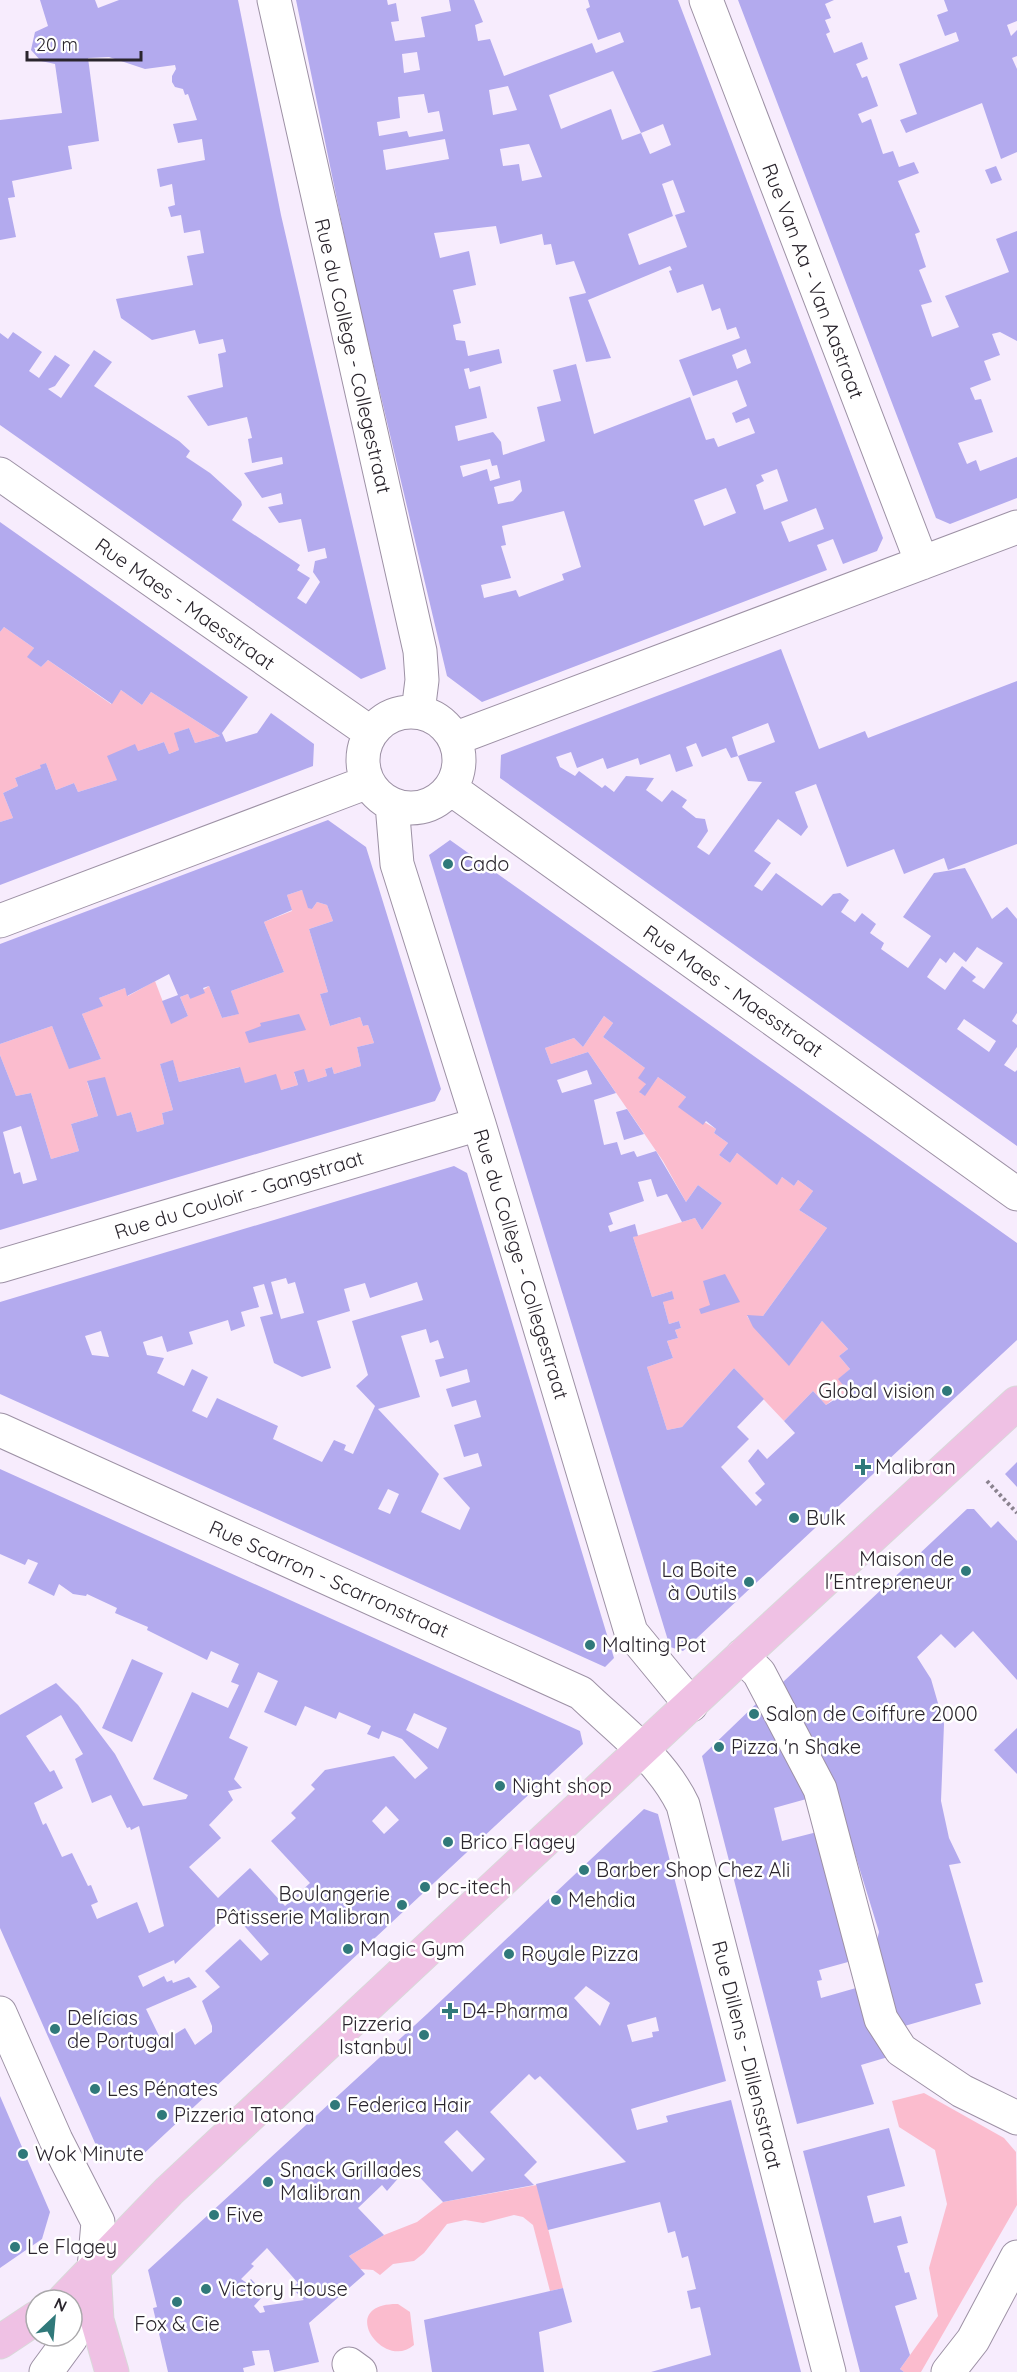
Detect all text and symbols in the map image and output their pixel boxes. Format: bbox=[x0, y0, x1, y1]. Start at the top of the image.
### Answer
scale bar bbox=[27, 24, 141, 62]
text: 20 m bbox=[36, 33, 78, 56]
street label: Rue Van Aa - Van Aastraat bbox=[757, 160, 870, 402]
street label: Rue du Collège - Collegestraat bbox=[310, 216, 397, 496]
street label: Rue Maes - Maesstraat bbox=[91, 532, 280, 675]
place label: Cado bbox=[460, 851, 509, 876]
marker: Cado bbox=[441, 857, 455, 871]
street label: Rue Maes - Maesstraat bbox=[639, 919, 828, 1062]
street label: Rue du Collège - Collegestraat bbox=[468, 1126, 575, 1402]
street label: Rue du Couloir - Gangstraat bbox=[111, 1145, 367, 1244]
place label: Global vision bbox=[818, 1378, 935, 1403]
marker: Global vision bbox=[940, 1384, 954, 1398]
place label: Malibran bbox=[875, 1454, 956, 1479]
marker: Malibran bbox=[856, 1460, 870, 1474]
place label: Bulk bbox=[806, 1505, 846, 1530]
marker: Bulk bbox=[787, 1511, 801, 1525]
street label: Rue Scarron - Scarronstraat bbox=[206, 1514, 453, 1643]
place label: Maison de l'Entrepreneur bbox=[825, 1546, 954, 1594]
place label: La Boite à Outils bbox=[661, 1557, 737, 1605]
marker: Maison de l'Entrepreneur bbox=[959, 1564, 973, 1578]
marker: La Boite à Outils bbox=[742, 1575, 756, 1589]
place label: Malting Pot bbox=[602, 1632, 707, 1657]
marker: Malting Pot bbox=[583, 1638, 597, 1652]
place label: Salon de Coiffure 2000 bbox=[766, 1701, 978, 1726]
marker: Salon de Coiffure 2000 bbox=[747, 1707, 761, 1721]
place label: Pizza 'n Shake bbox=[731, 1734, 861, 1759]
marker: Pizza 'n Shake bbox=[712, 1740, 726, 1754]
place label: Night shop bbox=[512, 1773, 612, 1798]
marker: Night shop bbox=[493, 1779, 507, 1793]
place label: Brico Flagey bbox=[460, 1829, 576, 1854]
marker: Brico Flagey bbox=[441, 1835, 455, 1849]
place label: Barber Shop Chez Ali bbox=[596, 1857, 790, 1882]
marker: Barber Shop Chez Ali bbox=[577, 1863, 591, 1877]
place label: pc-itech bbox=[437, 1874, 511, 1899]
marker: pc-itech bbox=[418, 1880, 432, 1894]
place label: Boulangerie Pâtisserie Malibran bbox=[215, 1881, 390, 1929]
place label: Mehdia bbox=[568, 1887, 636, 1912]
marker: Mehdia bbox=[549, 1893, 563, 1907]
marker: Boulangerie Pâtisserie Malibran bbox=[395, 1898, 409, 1912]
place label: Magic Gym bbox=[360, 1936, 465, 1961]
street label: Rue Dillens - Dillensstraat bbox=[707, 1938, 788, 2172]
place label: Royale Pizza bbox=[521, 1941, 639, 1966]
marker: Magic Gym bbox=[341, 1942, 355, 1956]
marker: Royale Pizza bbox=[502, 1947, 516, 1961]
place label: D4-Pharma bbox=[462, 1998, 568, 2023]
marker: D4-Pharma bbox=[443, 2004, 457, 2018]
place label: Delícias de Portugal bbox=[67, 2005, 174, 2053]
place label: Pizzeria Istanbul bbox=[339, 2011, 412, 2059]
marker: Delícias de Portugal bbox=[48, 2022, 62, 2036]
marker: Pizzeria Istanbul bbox=[417, 2028, 431, 2042]
place label: Les Pénates bbox=[107, 2076, 218, 2101]
marker: Les Pénates bbox=[88, 2082, 102, 2096]
place label: Federica Hair bbox=[347, 2092, 471, 2117]
marker: Federica Hair bbox=[328, 2098, 342, 2112]
place label: Pizzeria Tatona bbox=[174, 2102, 315, 2127]
marker: Pizzeria Tatona bbox=[155, 2108, 169, 2122]
place label: Wok Minute bbox=[35, 2141, 144, 2166]
marker: Wok Minute bbox=[16, 2147, 30, 2161]
place label: Snack Grillades Malibran bbox=[280, 2157, 421, 2205]
marker: Snack Grillades Malibran bbox=[261, 2175, 275, 2189]
place label: Five bbox=[226, 2202, 263, 2227]
marker: Five bbox=[207, 2208, 221, 2222]
place label: Le Flagey bbox=[27, 2234, 117, 2259]
marker: Le Flagey bbox=[8, 2240, 22, 2254]
place label: Victory House bbox=[218, 2276, 348, 2301]
marker: Victory House bbox=[199, 2282, 213, 2296]
north arrow bbox=[24, 2288, 84, 2348]
text: N bbox=[51, 2293, 70, 2316]
marker: Fox & Cie bbox=[170, 2295, 184, 2309]
place label: Fox & Cie bbox=[134, 2311, 220, 2336]

